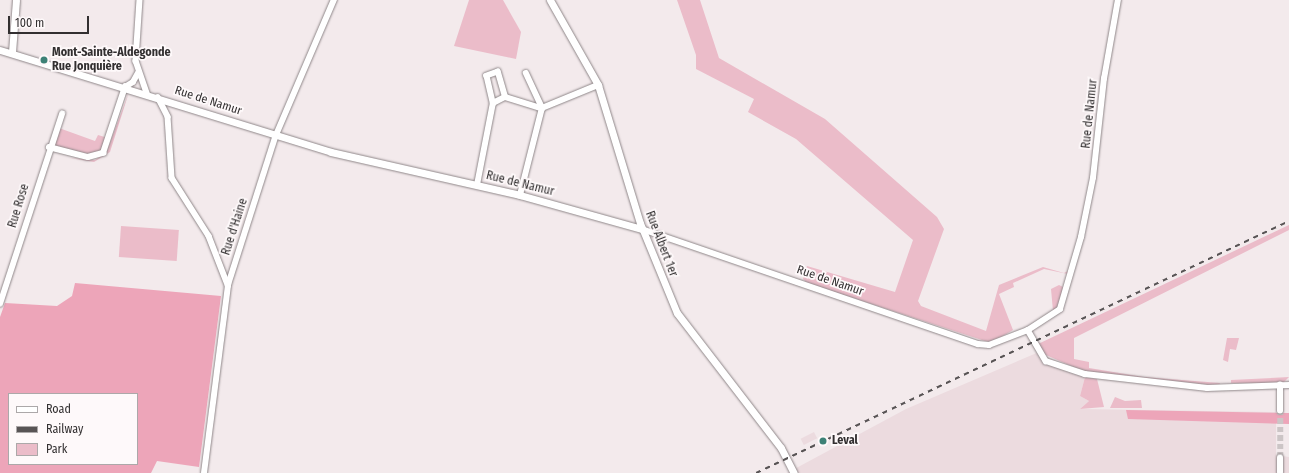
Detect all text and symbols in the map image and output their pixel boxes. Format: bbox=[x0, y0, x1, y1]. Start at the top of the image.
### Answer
scale bar bbox=[10, 8, 91, 34]
text: 100 m bbox=[15, 16, 44, 30]
place label: Mont-Sainte-Aldegonde Rue Jonquière bbox=[52, 46, 171, 74]
marker: Mont-Sainte-Aldegonde Rue Jonquière bbox=[39, 55, 49, 65]
street label: Rue de Namur bbox=[1079, 79, 1101, 149]
street label: Rue de Namur bbox=[173, 83, 243, 119]
street label: Rue de Namur bbox=[484, 169, 556, 199]
street label: Rue Rose bbox=[5, 182, 33, 230]
street label: Rue d'Haine bbox=[219, 197, 251, 257]
street label: Rue Albert 1er bbox=[642, 209, 680, 279]
street label: Rue de Namur bbox=[795, 263, 865, 299]
legend bbox=[8, 393, 138, 465]
text: Road bbox=[46, 402, 71, 416]
text: Railway bbox=[46, 422, 83, 436]
place label: Leval bbox=[832, 434, 858, 448]
marker: Leval bbox=[817, 435, 829, 447]
text: Park bbox=[46, 442, 67, 456]

